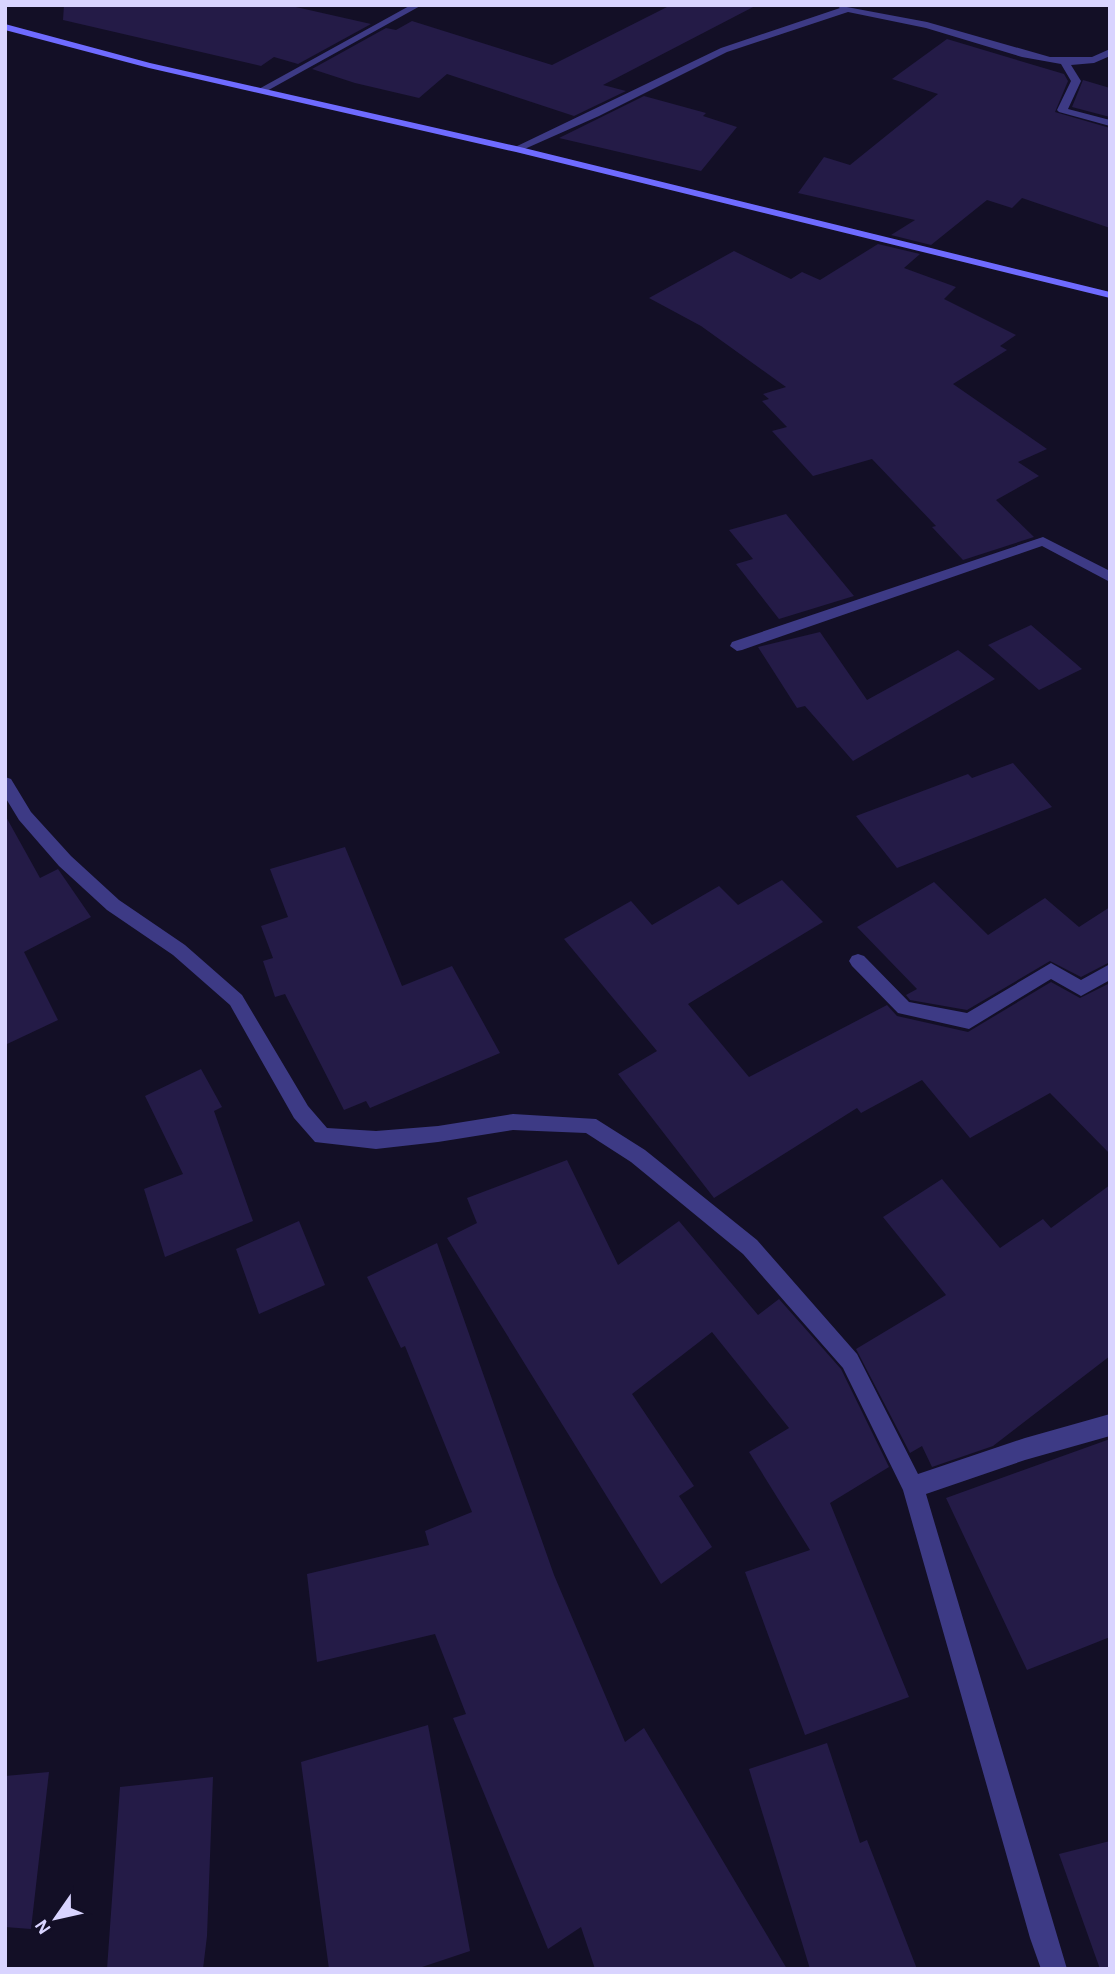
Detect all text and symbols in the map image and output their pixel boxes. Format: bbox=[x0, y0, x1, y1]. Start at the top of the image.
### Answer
north arrow bbox=[21, 1883, 91, 1953]
text: N bbox=[32, 1916, 55, 1937]

